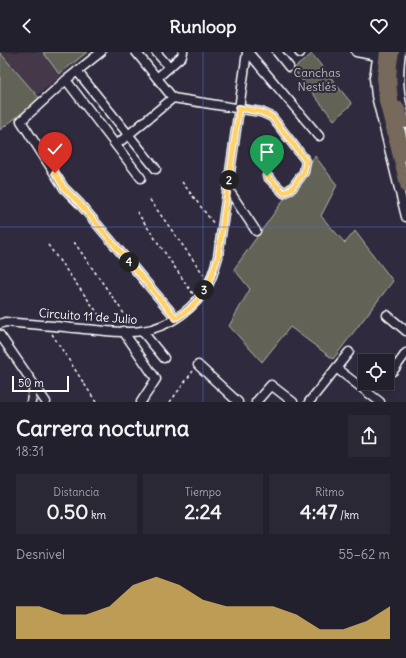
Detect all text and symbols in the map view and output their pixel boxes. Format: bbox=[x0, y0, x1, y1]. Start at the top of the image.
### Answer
icon: back bbox=[16, 15, 38, 37]
text: Runloop bbox=[170, 15, 236, 38]
icon: heart bbox=[368, 15, 390, 37]
park label: Canchas Nestlés bbox=[294, 65, 340, 94]
pin bbox=[38, 132, 72, 173]
pin bbox=[250, 135, 284, 176]
icon: check bbox=[44, 138, 66, 160]
icon: arrive bbox=[256, 141, 278, 163]
pin: 2 bbox=[219, 170, 239, 190]
text: 2 bbox=[226, 173, 232, 187]
pin: 4 bbox=[119, 252, 139, 272]
text: 4 bbox=[126, 255, 132, 269]
pin: 3 bbox=[194, 280, 214, 300]
text: 3 bbox=[201, 283, 207, 297]
street label: Circuito 11 de Julio bbox=[38, 305, 138, 327]
map controls bbox=[358, 354, 394, 390]
button: locate bbox=[358, 354, 394, 390]
scale bar bbox=[12, 374, 69, 393]
text: 50 m bbox=[18, 376, 44, 390]
text: Carrera nocturna bbox=[16, 414, 189, 442]
button: share bbox=[348, 415, 390, 457]
text: 18:31 bbox=[16, 443, 44, 460]
text: Distancia bbox=[53, 485, 99, 499]
text: Tiempo bbox=[185, 485, 221, 499]
text: Ritmo bbox=[315, 485, 344, 499]
text: 0.50 bbox=[46, 499, 88, 524]
text: 2:24 bbox=[184, 499, 222, 524]
text: 4:47 bbox=[300, 499, 337, 524]
text: km bbox=[88, 508, 106, 522]
text: /km bbox=[337, 508, 359, 522]
text: Desnivel bbox=[16, 546, 65, 563]
text: 55–62 m bbox=[339, 546, 390, 563]

